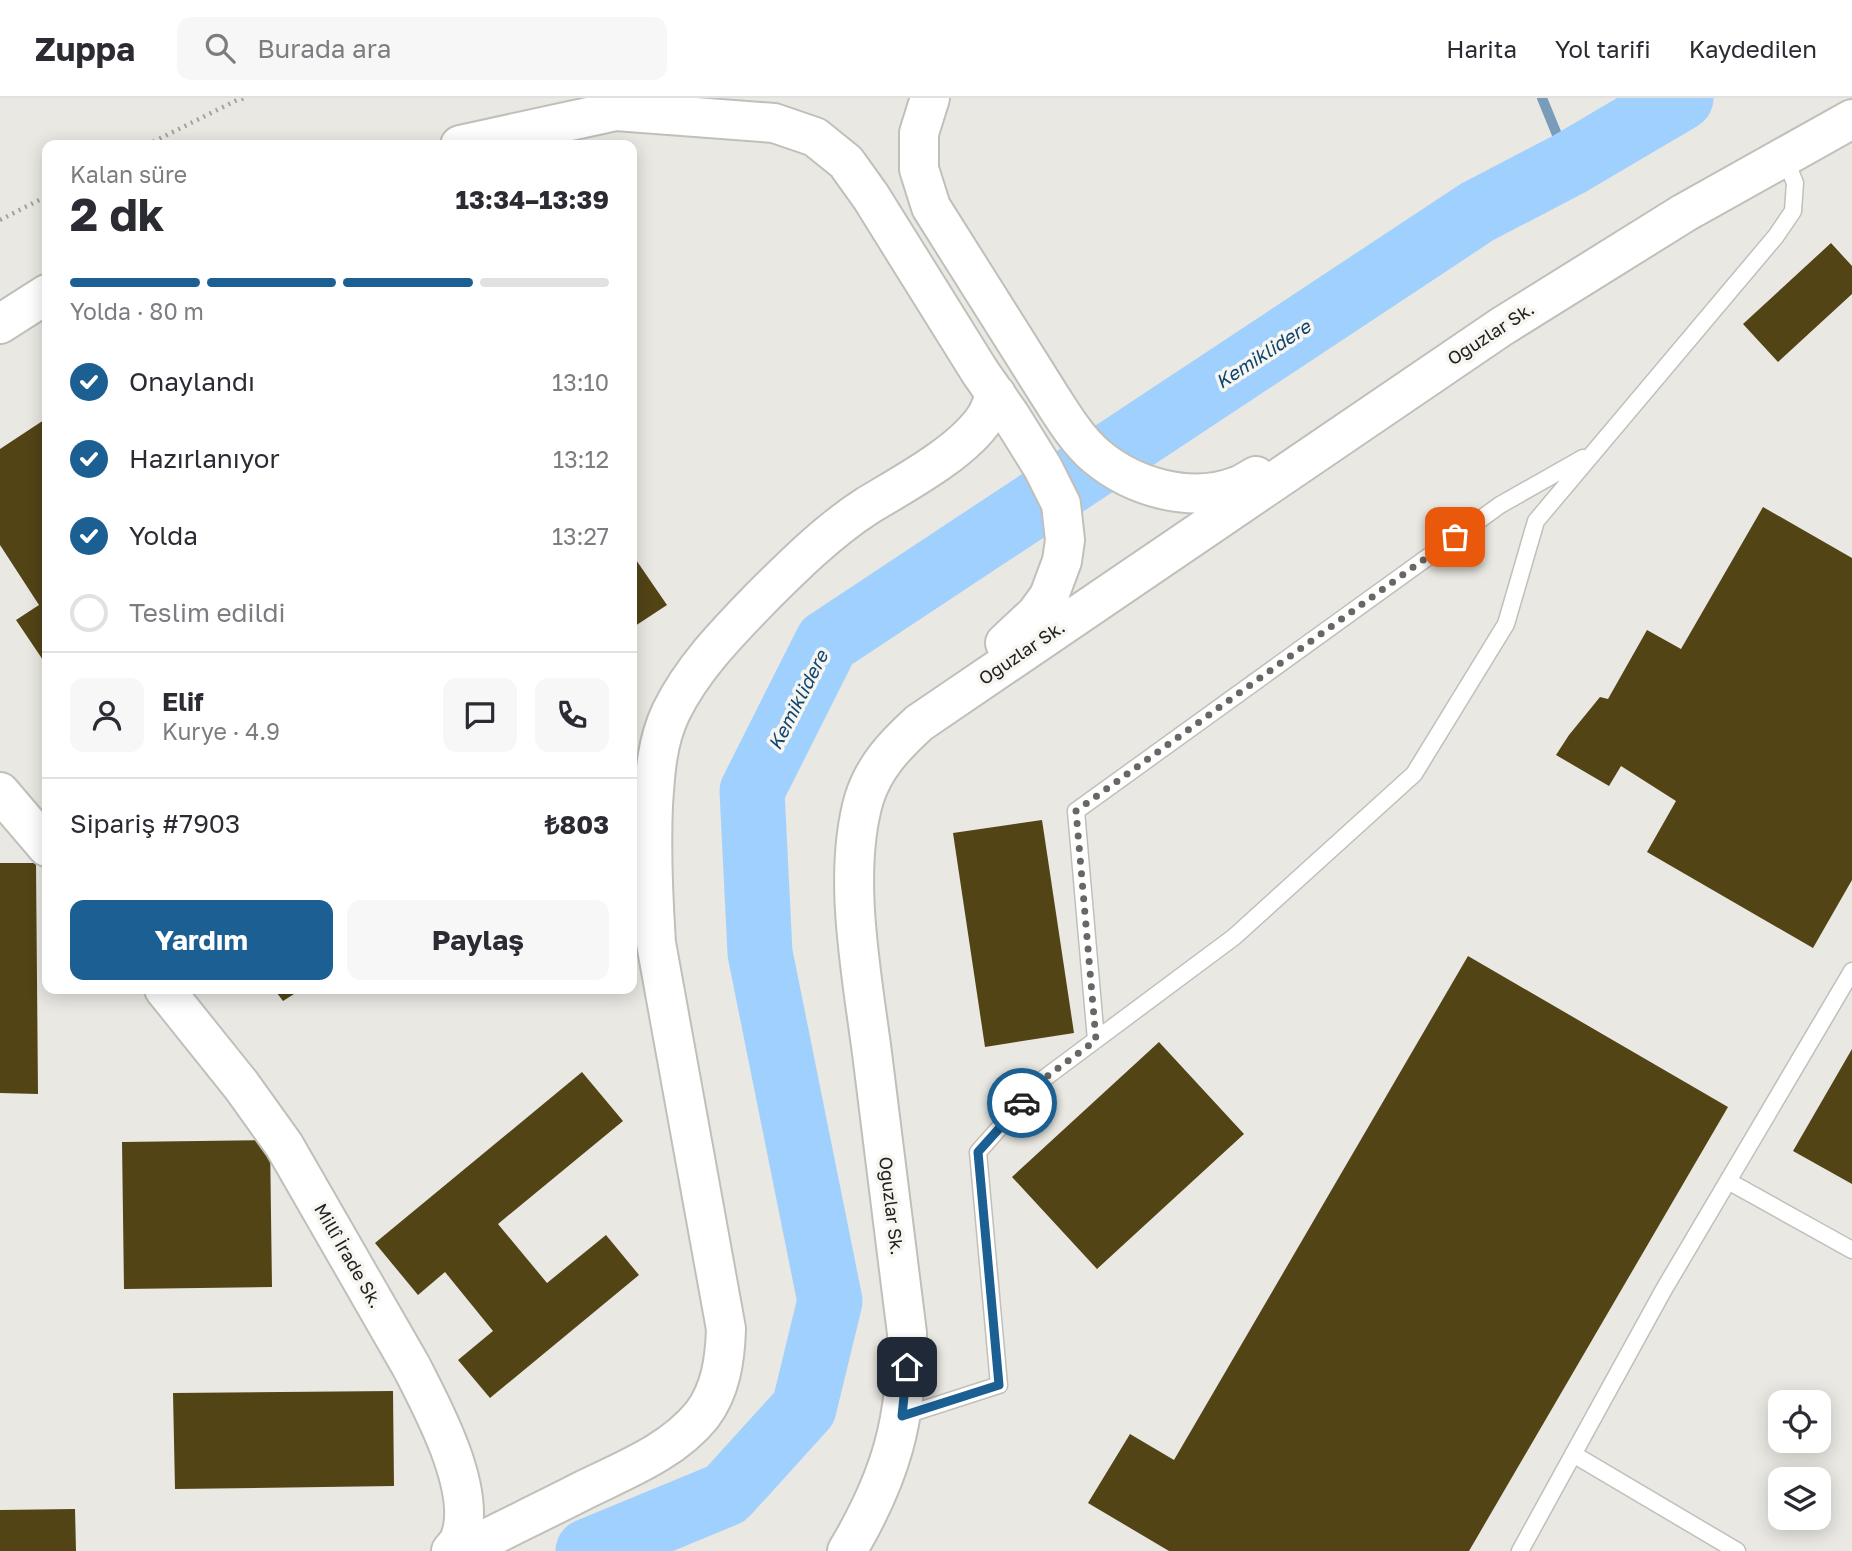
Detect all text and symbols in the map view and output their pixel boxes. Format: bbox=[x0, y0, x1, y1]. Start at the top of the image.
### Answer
search box bbox=[177, 17, 667, 80]
text: Zuppa bbox=[35, 29, 135, 68]
icon: search bbox=[201, 29, 239, 67]
text: Burada ara bbox=[257, 33, 391, 64]
text: Harita bbox=[1446, 34, 1517, 63]
text: Yol tarifi bbox=[1555, 34, 1651, 63]
text: Kaydedilen bbox=[1689, 34, 1817, 63]
text: Kalan süre bbox=[70, 160, 187, 188]
text: 13:34–13:39 bbox=[456, 184, 609, 215]
text: 2 dk bbox=[70, 186, 165, 241]
text: Yolda · 80 m bbox=[70, 297, 204, 325]
street label: Oğuzlar Sk. bbox=[1443, 297, 1538, 369]
water label: Kemiklidere bbox=[1211, 313, 1316, 393]
icon: check bbox=[70, 363, 108, 401]
text: Onaylandı bbox=[129, 366, 255, 397]
text: 13:10 bbox=[552, 368, 609, 396]
icon: check bbox=[70, 440, 108, 478]
text: Hazırlanıyor bbox=[129, 443, 280, 474]
text: 13:12 bbox=[553, 445, 609, 473]
pin bbox=[1425, 507, 1485, 567]
icon: check bbox=[70, 517, 108, 555]
icon: bag bbox=[1436, 518, 1474, 556]
text: Yolda bbox=[129, 520, 198, 551]
text: 13:27 bbox=[552, 522, 609, 550]
text: Teslim edildi bbox=[129, 597, 286, 628]
street label: Oğuzlar Sk. bbox=[974, 615, 1069, 689]
water label: Kemiklidere bbox=[763, 644, 833, 753]
button: person bbox=[70, 678, 144, 752]
button: chat bbox=[443, 678, 517, 752]
button: phone bbox=[535, 678, 609, 752]
text: Elif bbox=[162, 686, 204, 717]
text: Kurye · 4.9 bbox=[162, 717, 280, 745]
text: Sipariş #7903 bbox=[70, 808, 240, 839]
text: ₺803 bbox=[545, 809, 609, 840]
button: Yardım bbox=[70, 900, 333, 980]
button: Paylaş bbox=[347, 900, 609, 980]
courier bbox=[987, 1068, 1057, 1138]
icon: car bbox=[1003, 1084, 1041, 1122]
street label: Oğuzlar Sk. bbox=[875, 1155, 909, 1256]
street label: Millî İrade Sk. bbox=[310, 1199, 388, 1312]
pin bbox=[877, 1337, 937, 1397]
icon: home bbox=[888, 1348, 926, 1386]
map controls bbox=[1768, 1390, 1831, 1530]
button: locate bbox=[1768, 1390, 1831, 1453]
button: layers bbox=[1768, 1467, 1831, 1530]

